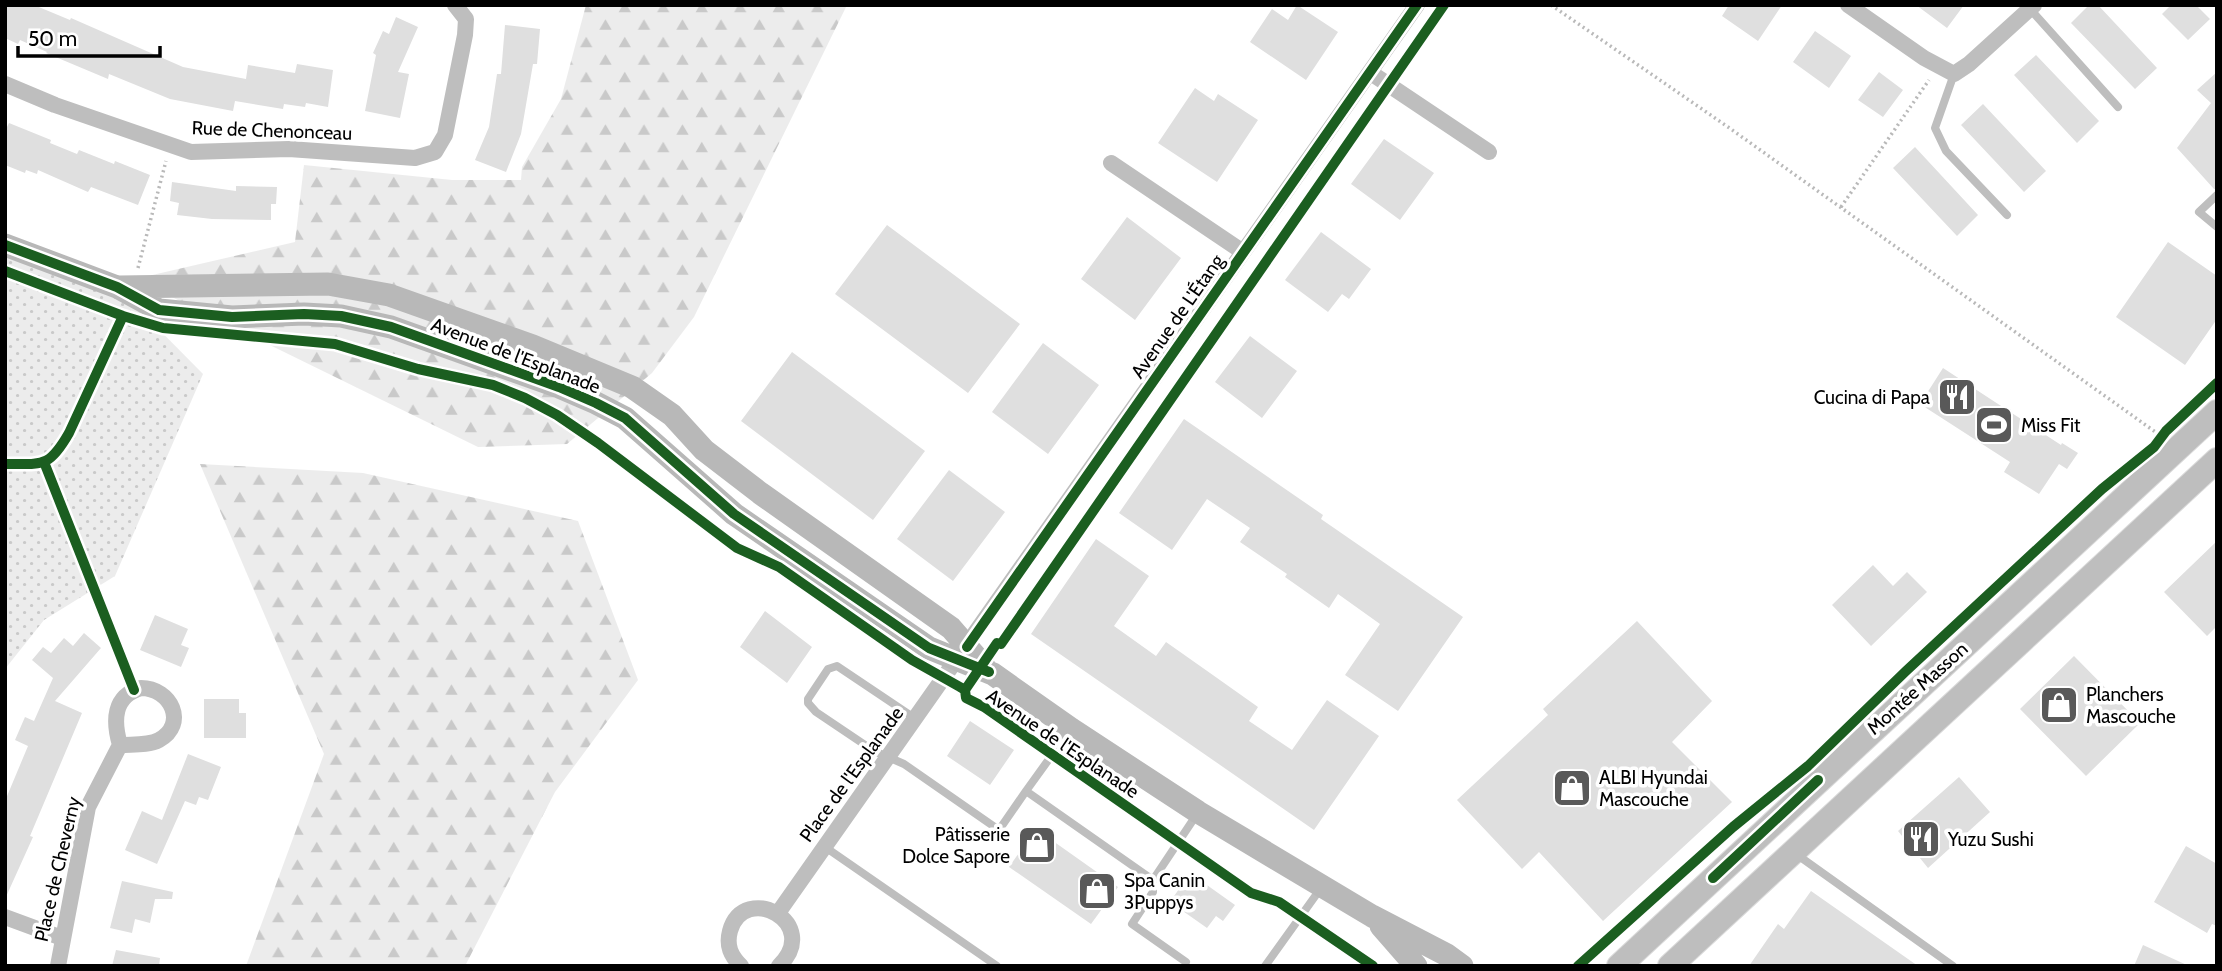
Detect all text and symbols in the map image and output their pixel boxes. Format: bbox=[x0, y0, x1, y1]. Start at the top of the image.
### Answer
scale bar bbox=[18, 14, 159, 58]
text: 50 m bbox=[28, 26, 77, 51]
street label: Rue de Chenonceau bbox=[191, 116, 353, 145]
street label: Avenue de L'Étang bbox=[1125, 249, 1229, 383]
street label: Avenue de l'Esplanade bbox=[428, 313, 604, 398]
restaurant icon: Cucina di Papa bbox=[1936, 376, 1978, 418]
place label: Cucina di Papa bbox=[1814, 386, 1930, 409]
sports icon: Miss Fit bbox=[1973, 404, 2015, 446]
place label: Miss Fit bbox=[2021, 414, 2081, 437]
street label: Montée Masson bbox=[1862, 637, 1972, 740]
place label: Planchers Mascouche bbox=[2086, 683, 2176, 728]
street label: Avenue de l'Esplanade bbox=[982, 684, 1144, 803]
shop icon: Planchers Mascouche bbox=[2038, 684, 2080, 726]
street label: Place de l'Esplanade bbox=[795, 702, 908, 846]
place label: ALBI Hyundai Mascouche bbox=[1599, 766, 1708, 811]
shop icon: ALBI Hyundai Mascouche bbox=[1551, 767, 1593, 809]
street label: Place de Cheverny bbox=[30, 794, 85, 944]
restaurant icon: Yuzu Sushi bbox=[1900, 818, 1942, 860]
place label: Pâtisserie Dolce Sapore bbox=[902, 823, 1010, 868]
shop icon: Pâtisserie Dolce Sapore bbox=[1016, 824, 1058, 866]
place label: Yuzu Sushi bbox=[1947, 828, 2034, 851]
place label: Spa Canin 3Puppys bbox=[1124, 869, 1205, 914]
shop icon: Spa Canin 3Puppys bbox=[1076, 870, 1118, 912]

